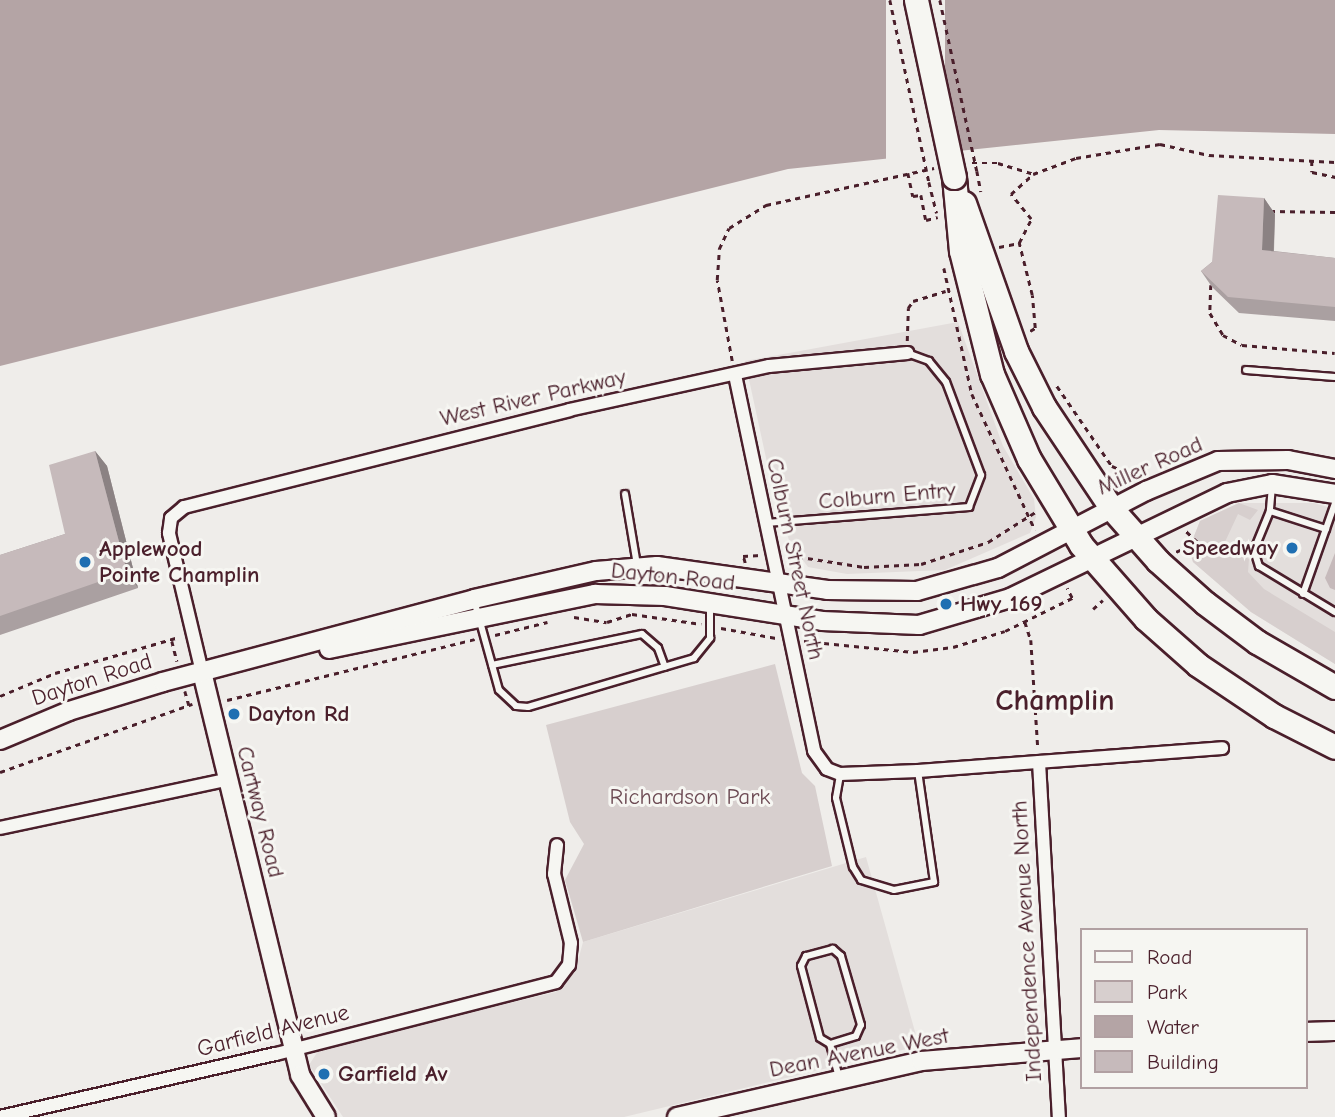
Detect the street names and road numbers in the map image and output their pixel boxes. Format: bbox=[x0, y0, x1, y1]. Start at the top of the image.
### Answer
street label: West River Parkway bbox=[437, 363, 629, 433]
street label: Miller Road bbox=[1093, 431, 1207, 501]
street label: Colburn Street North bbox=[760, 456, 830, 662]
street label: Colburn Entry bbox=[817, 476, 957, 516]
street label: Dayton Road bbox=[610, 557, 736, 597]
street label: Dayton Road bbox=[28, 648, 156, 712]
street label: Cartway Road bbox=[230, 743, 290, 881]
street label: Independence Avenue North bbox=[1006, 800, 1048, 1082]
street label: Garfield Avenue bbox=[194, 999, 352, 1063]
street label: Dean Avenue West bbox=[767, 1022, 951, 1084]

